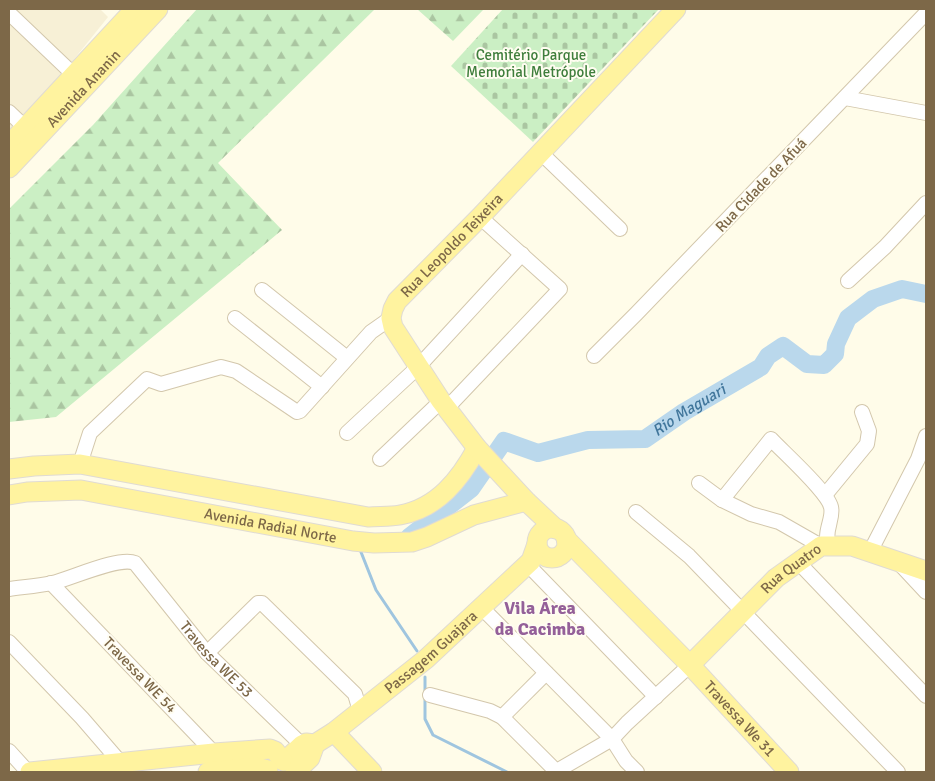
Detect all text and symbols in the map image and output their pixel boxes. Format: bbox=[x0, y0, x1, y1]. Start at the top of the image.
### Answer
street label: Avenida Ananin bbox=[43, 46, 124, 131]
park label: Cemitério Parque Memorial Metrópole bbox=[466, 46, 596, 81]
street label: Rua Cidade de Afuá bbox=[712, 134, 810, 236]
street label: Rua Leopoldo Teixeira bbox=[397, 190, 507, 301]
water label: Rio Maguari bbox=[649, 379, 731, 441]
street label: Avenida Radial Norte bbox=[203, 504, 338, 547]
street label: Rua Quatro bbox=[757, 540, 825, 597]
district label: Vila Área da Cacimba bbox=[495, 597, 585, 640]
street label: Passagem Guajara bbox=[381, 607, 481, 697]
street label: Travessa WE 53 bbox=[176, 618, 257, 701]
street label: Travessa WE 54 bbox=[99, 633, 181, 717]
street label: Travessa We 31 bbox=[700, 677, 779, 760]

